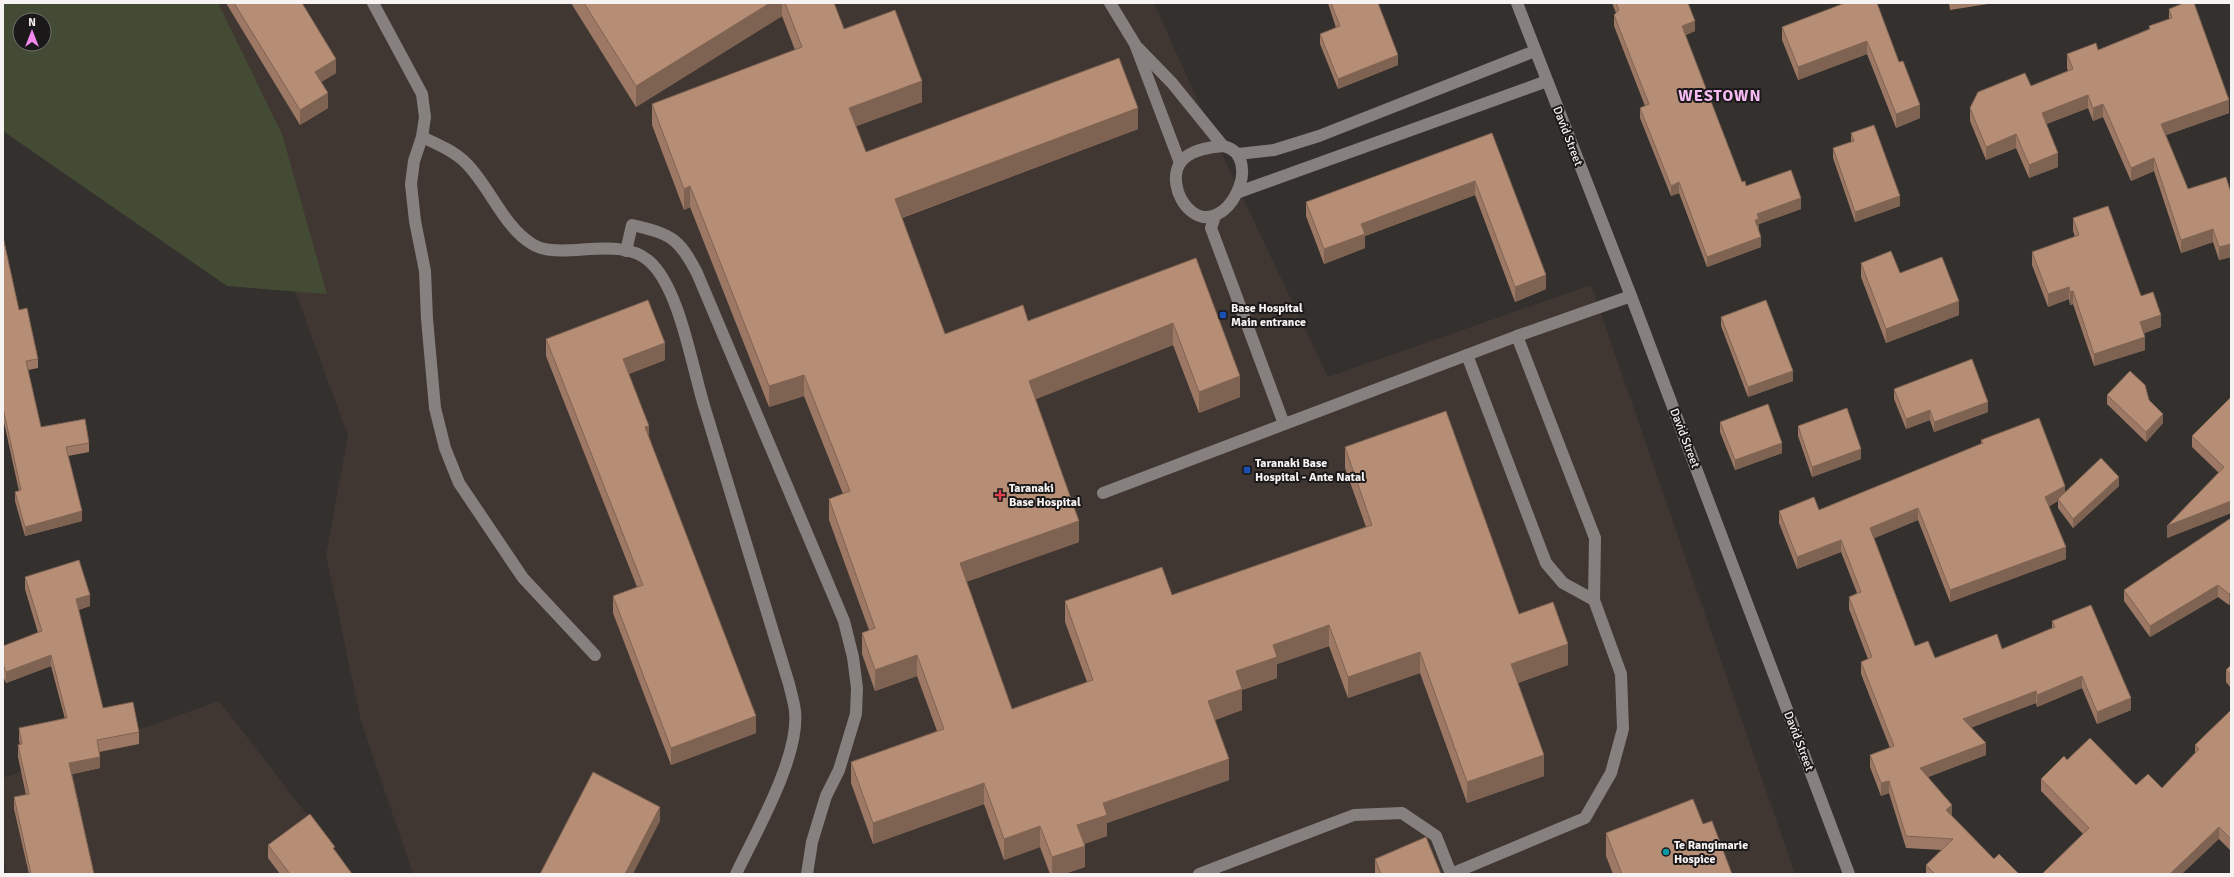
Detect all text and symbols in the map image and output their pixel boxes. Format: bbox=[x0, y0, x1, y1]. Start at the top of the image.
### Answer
north arrow bbox=[12, 12, 52, 52]
text: N bbox=[28, 16, 36, 29]
district label: WESTOWN bbox=[1678, 86, 1762, 106]
street label: David Street bbox=[1549, 104, 1586, 168]
place label: Base Hospital Main entrance bbox=[1231, 301, 1306, 330]
marker: Base Hospital Main entrance bbox=[1218, 310, 1228, 320]
street label: David Street bbox=[1666, 406, 1703, 470]
place label: Taranaki Base Hospital - Ante Natal bbox=[1255, 456, 1365, 485]
marker: Taranaki Base Hospital - Ante Natal bbox=[1242, 465, 1252, 475]
place label: Taranaki Base Hospital bbox=[1009, 481, 1081, 510]
marker: Taranaki Base Hospital bbox=[994, 489, 1006, 501]
street label: David Street bbox=[1780, 709, 1817, 773]
place label: Te Rangimarie Hospice bbox=[1674, 838, 1748, 867]
marker: Te Rangimarie Hospice bbox=[1661, 847, 1671, 857]

